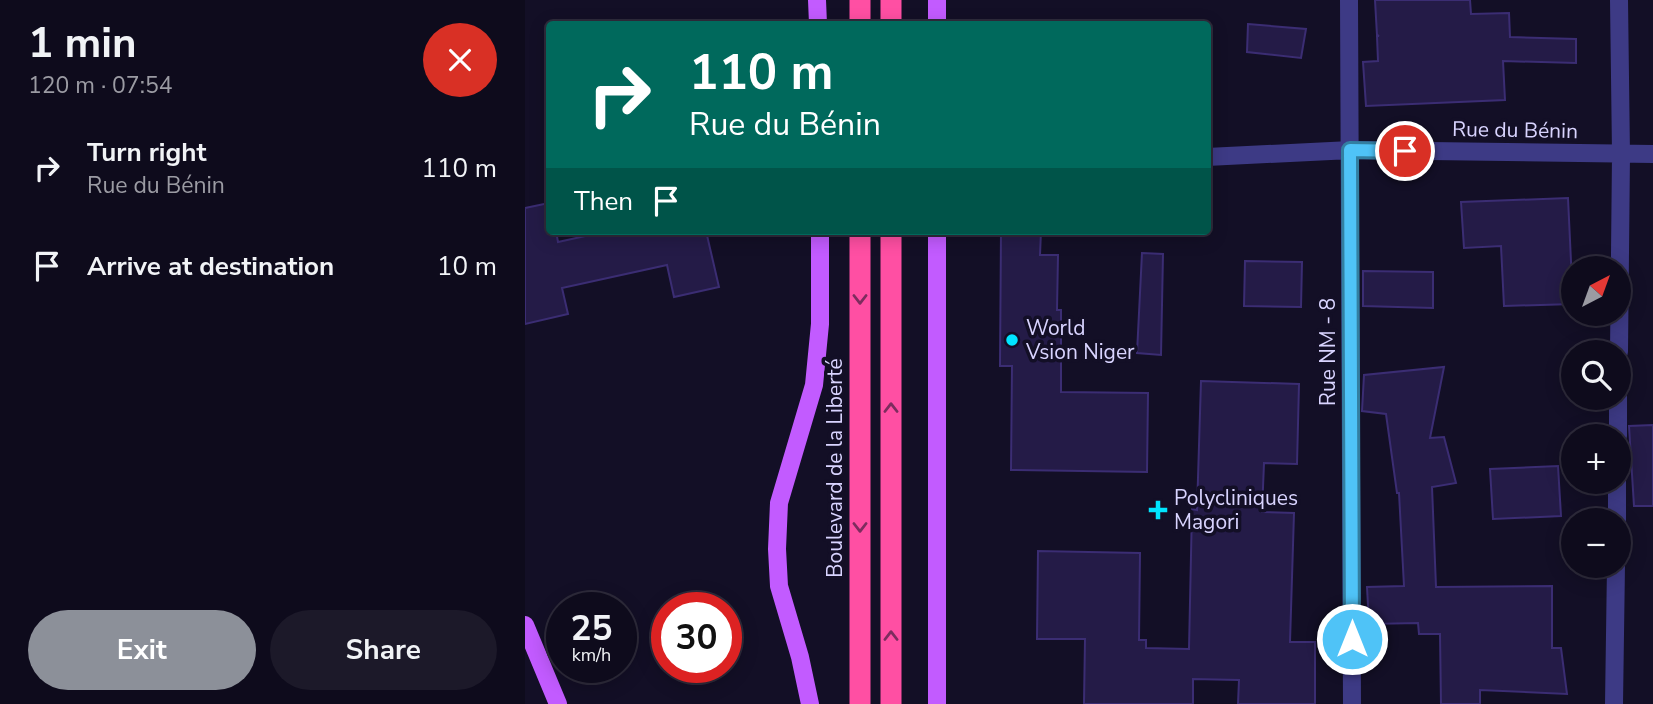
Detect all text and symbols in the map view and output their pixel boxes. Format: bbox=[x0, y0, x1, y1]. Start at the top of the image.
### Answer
text: 1 min bbox=[28, 15, 137, 72]
button: close bbox=[423, 23, 497, 97]
text: 110 m bbox=[689, 39, 833, 106]
icon: right bbox=[574, 49, 665, 140]
text: 120 m · 07:54 bbox=[28, 70, 173, 101]
text: Rue du Bénin bbox=[689, 103, 881, 146]
street label: Rue du Bénin bbox=[1452, 115, 1578, 145]
pin bbox=[1375, 121, 1435, 181]
icon: arrive bbox=[1386, 132, 1424, 170]
text: Turn right bbox=[87, 135, 206, 170]
icon: right bbox=[28, 149, 66, 187]
text: 110 m bbox=[421, 151, 497, 186]
text: Rue du Bénin bbox=[87, 170, 225, 201]
icon: arrive bbox=[647, 182, 685, 220]
text: Then bbox=[574, 184, 633, 219]
icon: arrive bbox=[28, 247, 66, 285]
text: Arrive at destination bbox=[87, 249, 334, 284]
text: 10 m bbox=[437, 249, 497, 284]
north arrow bbox=[1561, 256, 1631, 326]
map controls bbox=[1561, 256, 1631, 578]
one-way arrow bbox=[852, 294, 868, 305]
street label: Rue NM - 8 bbox=[1314, 298, 1342, 406]
place label: World Vsion Niger bbox=[1025, 314, 1135, 366]
marker: World Vsion Niger bbox=[1004, 332, 1020, 348]
button: search bbox=[1561, 340, 1631, 410]
street label: Boulevard de la Liberté bbox=[821, 358, 849, 578]
one-way arrow bbox=[883, 403, 899, 413]
button: + bbox=[1561, 424, 1631, 494]
place label: Polycliniques Magori bbox=[1174, 484, 1298, 536]
marker: Polycliniques Magori bbox=[1148, 500, 1168, 520]
button: − bbox=[1561, 508, 1631, 578]
one-way arrow bbox=[852, 522, 868, 532]
speed limit sign: 30 bbox=[651, 592, 742, 683]
position arrow bbox=[1315, 602, 1389, 676]
text: 25 bbox=[570, 605, 613, 652]
button: Exit bbox=[28, 610, 256, 690]
button: Share bbox=[270, 610, 497, 690]
one-way arrow bbox=[883, 630, 899, 641]
text: km/h bbox=[572, 643, 611, 667]

